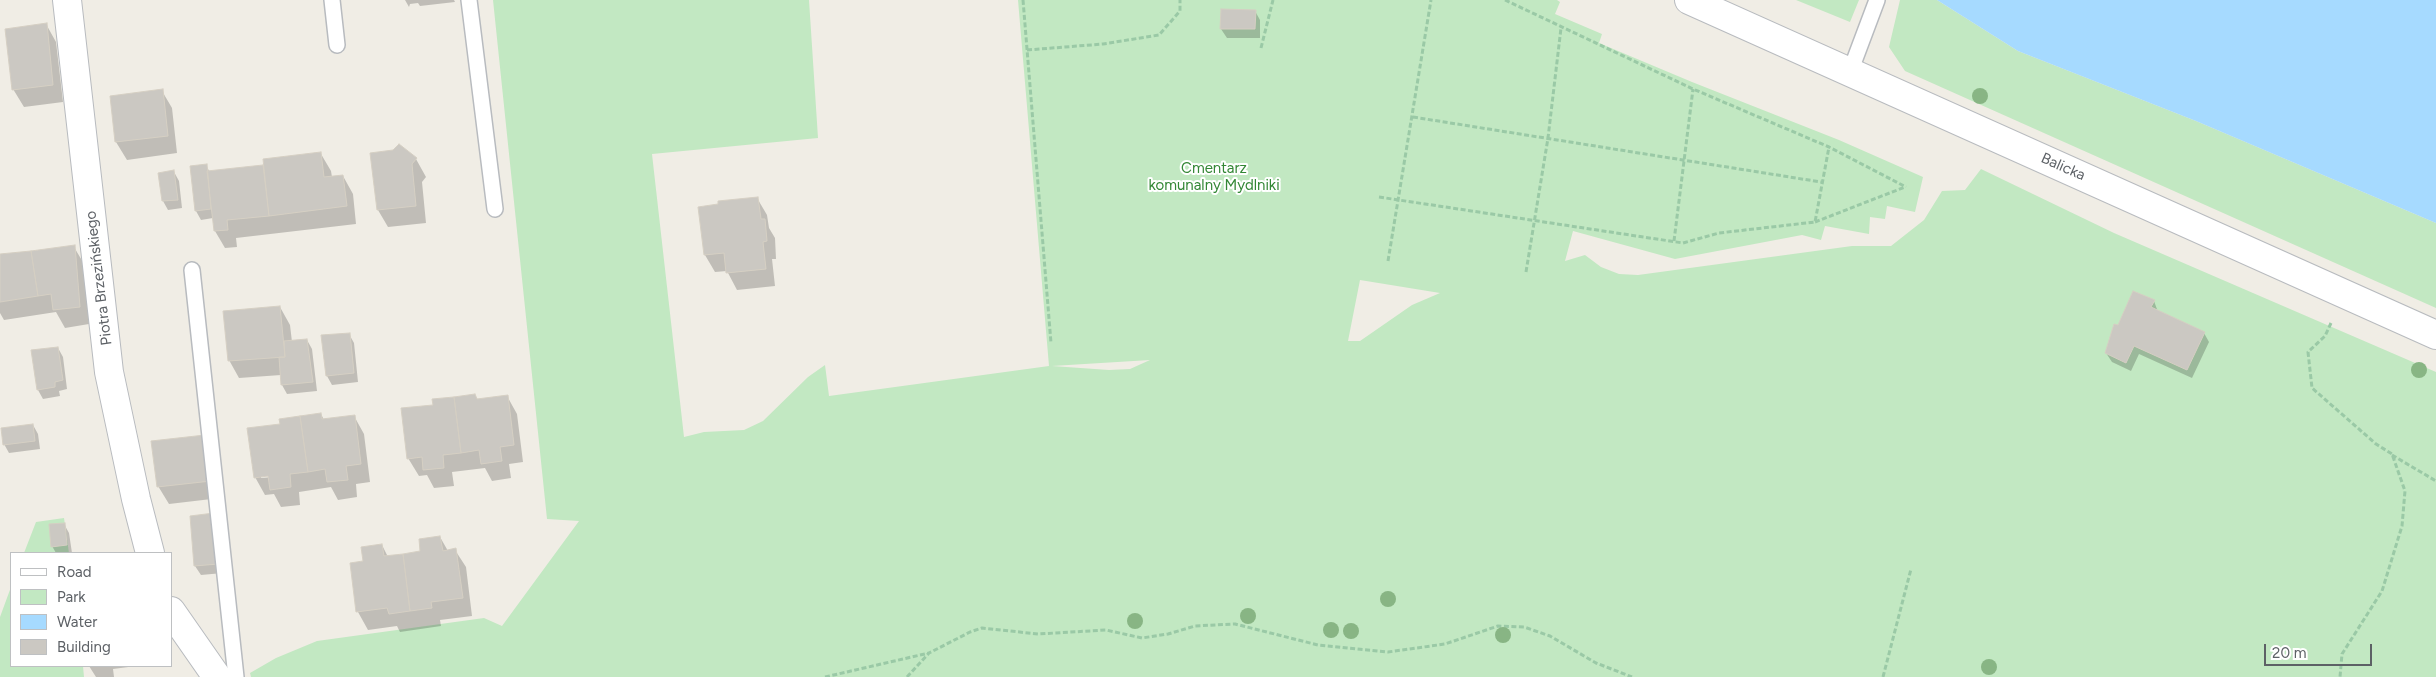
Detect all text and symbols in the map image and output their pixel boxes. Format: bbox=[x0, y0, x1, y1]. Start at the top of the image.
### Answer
street label: Balicka bbox=[2038, 149, 2088, 185]
park label: Cmentarz komunalny Mydlniki bbox=[1148, 160, 1280, 195]
street label: Piotra Brzezińskiego bbox=[82, 210, 116, 346]
legend bbox=[10, 552, 172, 667]
text: Road bbox=[57, 563, 92, 581]
text: Park bbox=[57, 588, 86, 606]
text: Water bbox=[57, 613, 97, 631]
scale bar bbox=[2266, 634, 2374, 666]
text: Building bbox=[57, 638, 111, 656]
text: 20 m bbox=[2272, 644, 2306, 662]

